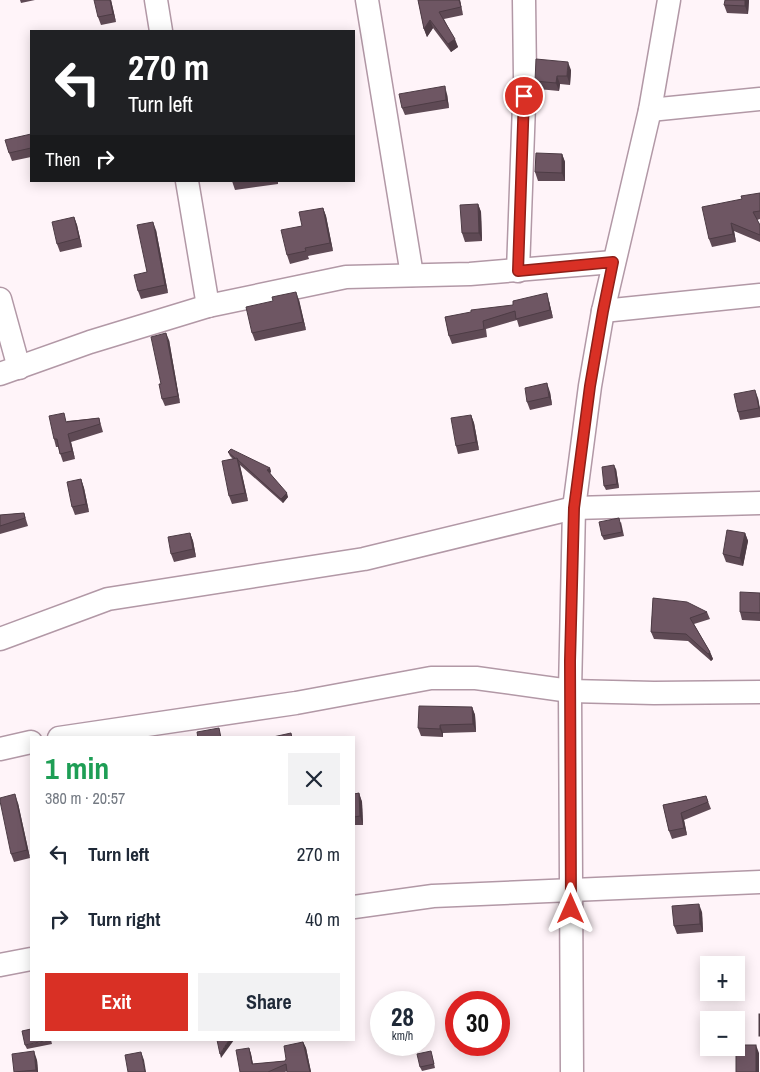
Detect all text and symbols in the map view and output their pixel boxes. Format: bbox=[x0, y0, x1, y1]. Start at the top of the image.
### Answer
text: 270 m bbox=[128, 44, 209, 91]
icon: left bbox=[45, 50, 110, 115]
pin bbox=[503, 75, 545, 117]
icon: arrive bbox=[510, 82, 538, 110]
text: Turn left bbox=[128, 89, 193, 119]
icon: right bbox=[91, 145, 119, 173]
text: Then bbox=[45, 146, 81, 172]
text: 1 min bbox=[45, 748, 109, 788]
button: close bbox=[288, 753, 340, 805]
text: 380 m · 20:57 bbox=[45, 787, 125, 809]
icon: left bbox=[45, 840, 73, 868]
text: Turn left bbox=[88, 841, 149, 867]
text: 270 m bbox=[297, 841, 340, 867]
position arrow bbox=[544, 882, 596, 934]
icon: right bbox=[45, 905, 73, 933]
text: Turn right bbox=[88, 906, 160, 932]
text: 40 m bbox=[305, 906, 340, 932]
map controls bbox=[700, 956, 745, 1056]
button: + bbox=[700, 956, 745, 1001]
button: Exit bbox=[45, 973, 188, 1031]
button: Share bbox=[198, 973, 340, 1031]
speed limit sign: 30 bbox=[445, 991, 510, 1056]
text: 28 bbox=[391, 1000, 414, 1034]
button: − bbox=[700, 1011, 745, 1056]
text: km/h bbox=[392, 1028, 413, 1044]

